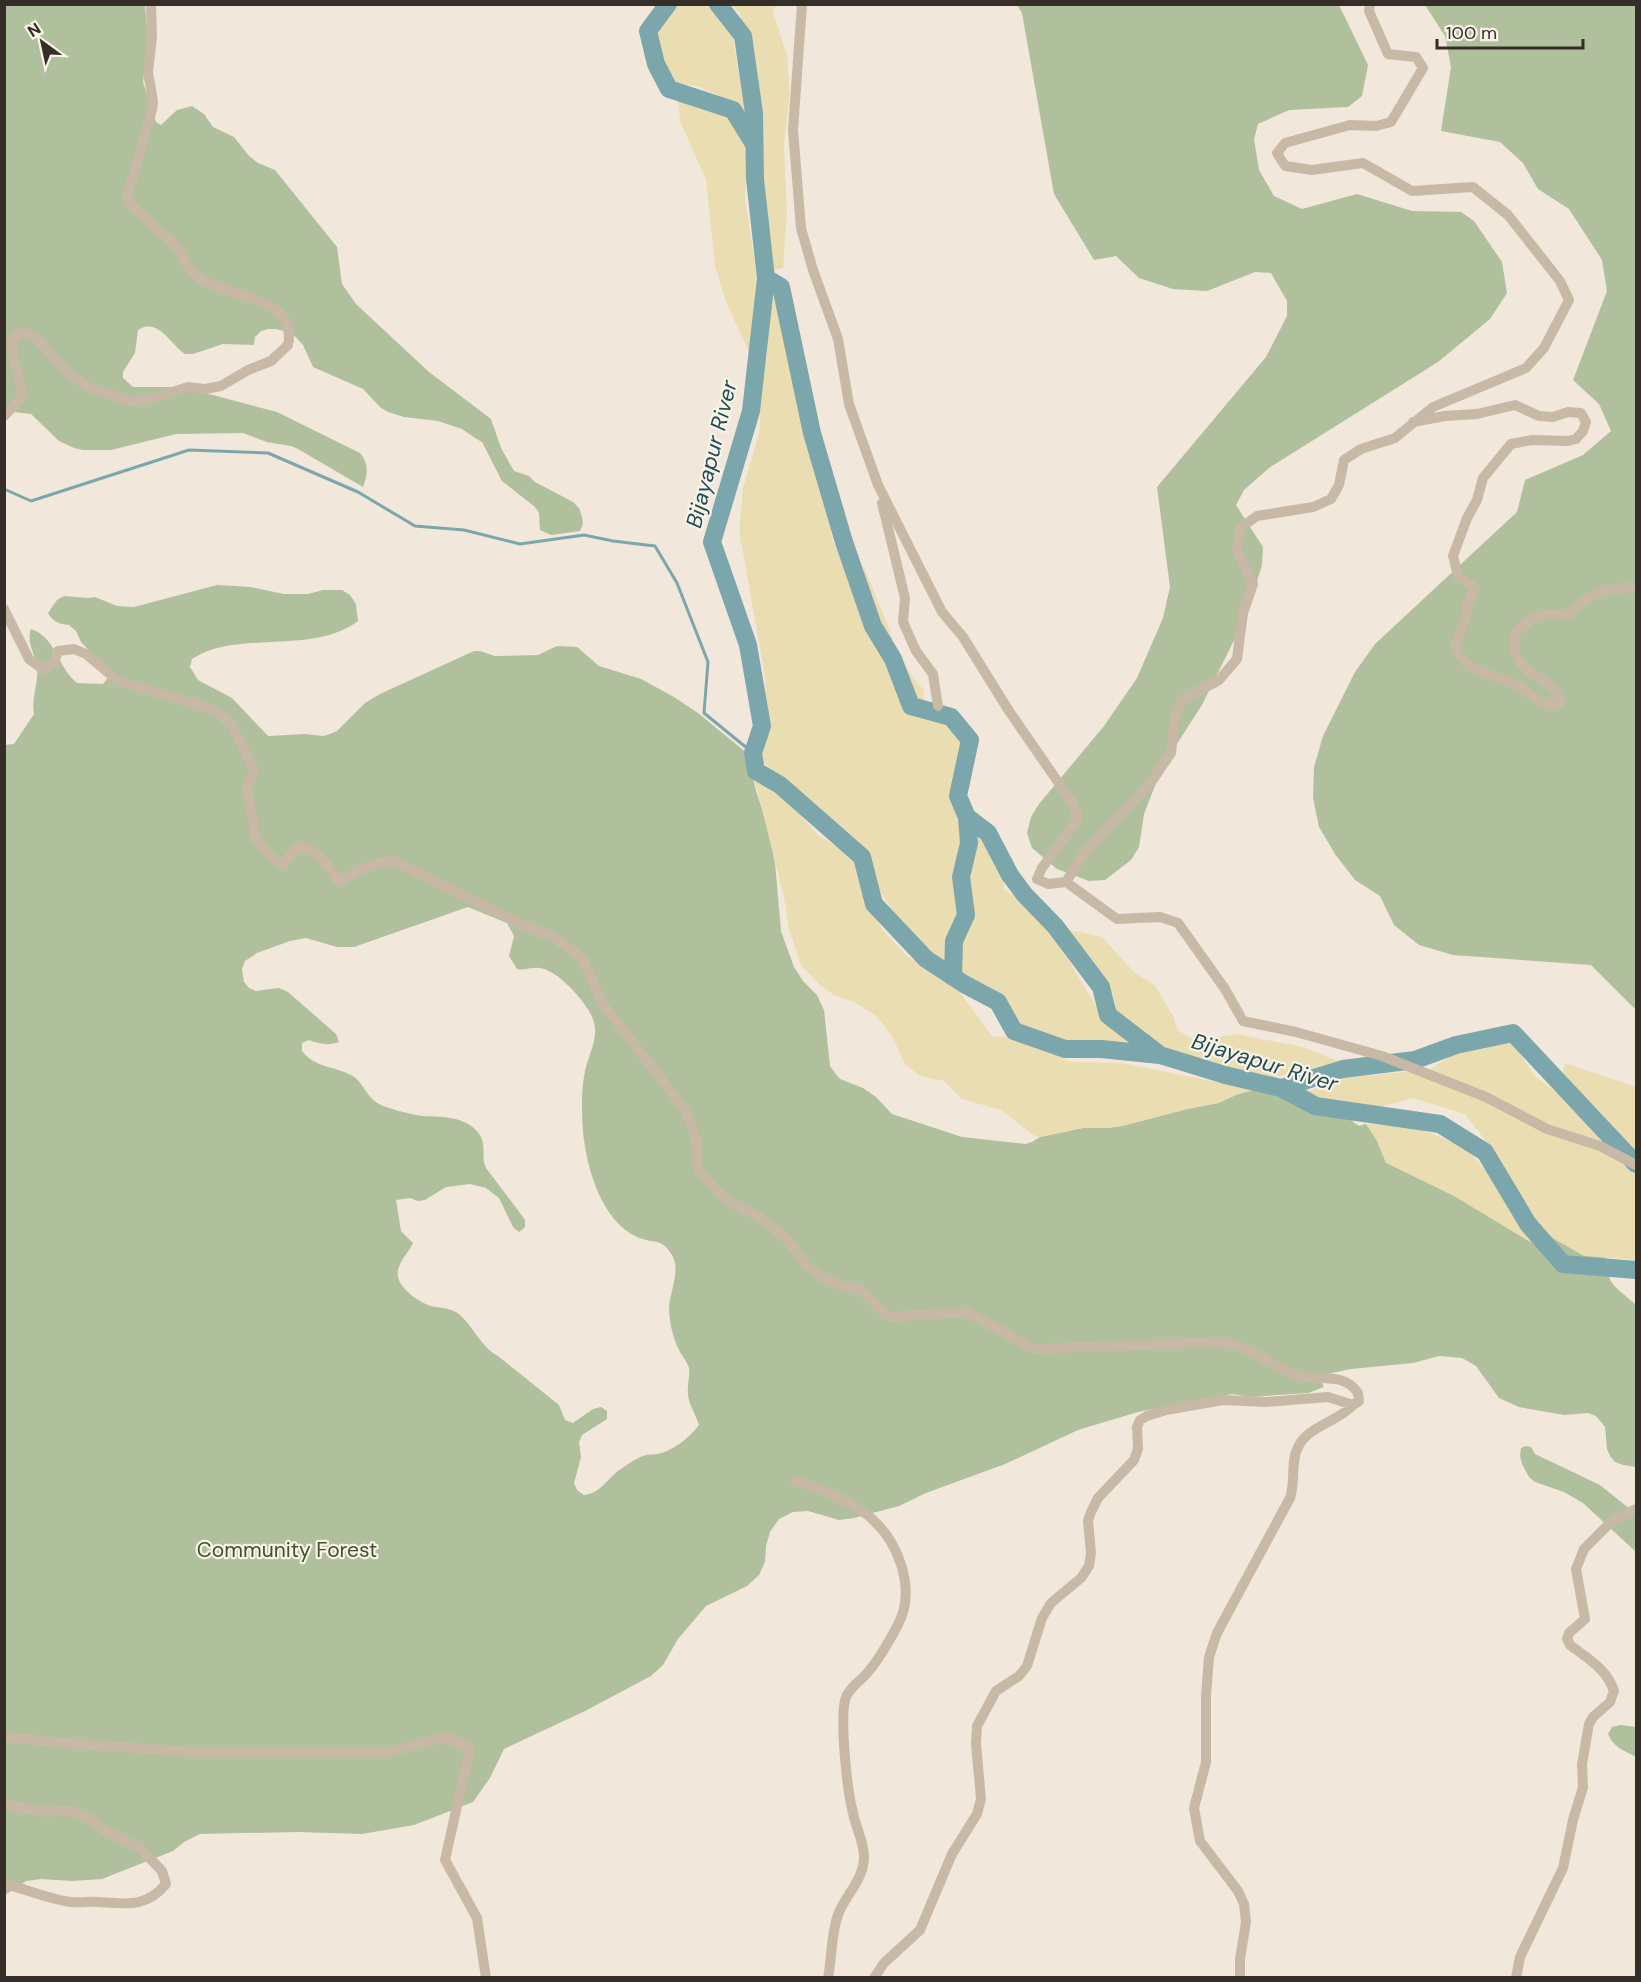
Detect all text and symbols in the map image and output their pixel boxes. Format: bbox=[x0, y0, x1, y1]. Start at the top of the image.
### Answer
north arrow bbox=[12, 12, 72, 72]
scale bar bbox=[1437, 12, 1582, 50]
text: N bbox=[23, 18, 45, 42]
text: 100 m bbox=[1446, 21, 1497, 45]
water label: Bijayapur River bbox=[679, 376, 744, 531]
water label: Bijayapur River bbox=[1188, 1027, 1342, 1099]
park label: Community Forest bbox=[197, 1536, 377, 1564]

